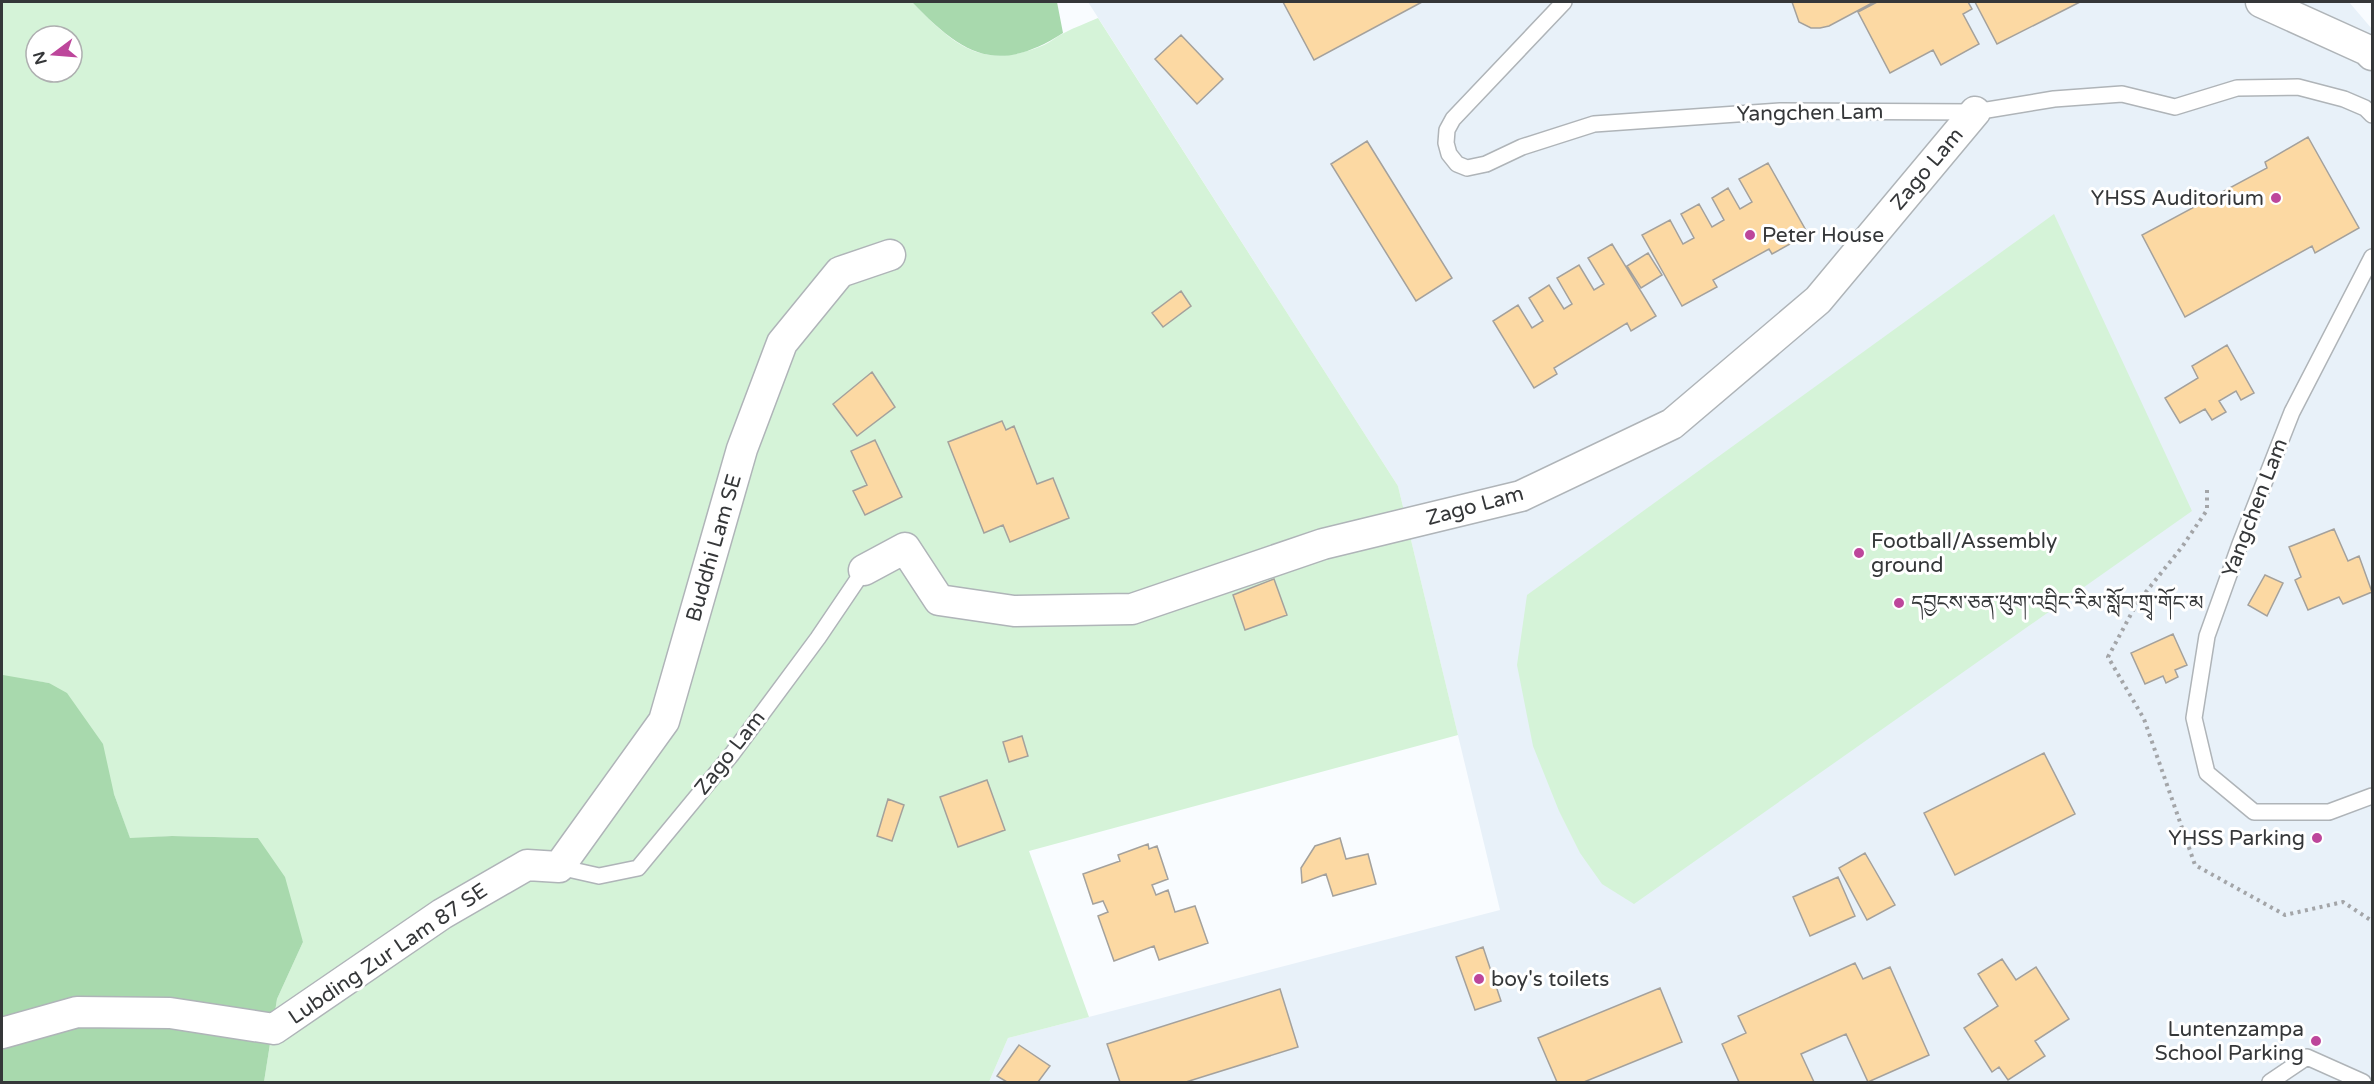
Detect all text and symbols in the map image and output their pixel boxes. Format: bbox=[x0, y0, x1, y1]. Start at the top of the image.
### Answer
north arrow bbox=[24, 24, 84, 84]
text: N bbox=[29, 49, 52, 67]
street label: Yangchen Lam bbox=[1736, 99, 1884, 127]
street label: Zago Lam bbox=[1885, 123, 1969, 215]
place label: YHSS Auditorium bbox=[2091, 186, 2264, 211]
marker: YHSS Auditorium bbox=[2269, 191, 2283, 205]
place label: Peter House bbox=[1762, 223, 1884, 248]
marker: Peter House bbox=[1743, 228, 1757, 242]
street label: Yangchen Lam bbox=[2217, 435, 2293, 581]
street label: Buddhi Lam SE bbox=[681, 471, 747, 625]
street label: Zago Lam bbox=[1424, 481, 1526, 531]
place label: Football/Assembly ground bbox=[1871, 529, 2057, 578]
marker: Football/Assembly ground bbox=[1852, 546, 1866, 560]
place label: དབྱངས་ཅན་ཕུག་འབྲིང་རིམ་སློབ་གྲྭ་གོང་མ bbox=[1911, 587, 2204, 621]
marker: དབྱངས་ཅན་ཕུག་འབྲིང་རིམ་སློབ་གྲྭ་གོང་མ bbox=[1892, 596, 1906, 610]
street label: Zago Lam bbox=[689, 706, 771, 800]
place label: YHSS Parking bbox=[2168, 826, 2305, 851]
marker: YHSS Parking bbox=[2310, 831, 2324, 845]
street label: Lubding Zur Lam 87 SE bbox=[284, 878, 492, 1030]
place label: boy's toilets bbox=[1491, 967, 1609, 992]
marker: boy's toilets bbox=[1472, 972, 1486, 986]
place label: Luntenzampa School Parking bbox=[2155, 1017, 2304, 1066]
marker: Luntenzampa School Parking bbox=[2309, 1034, 2323, 1048]

